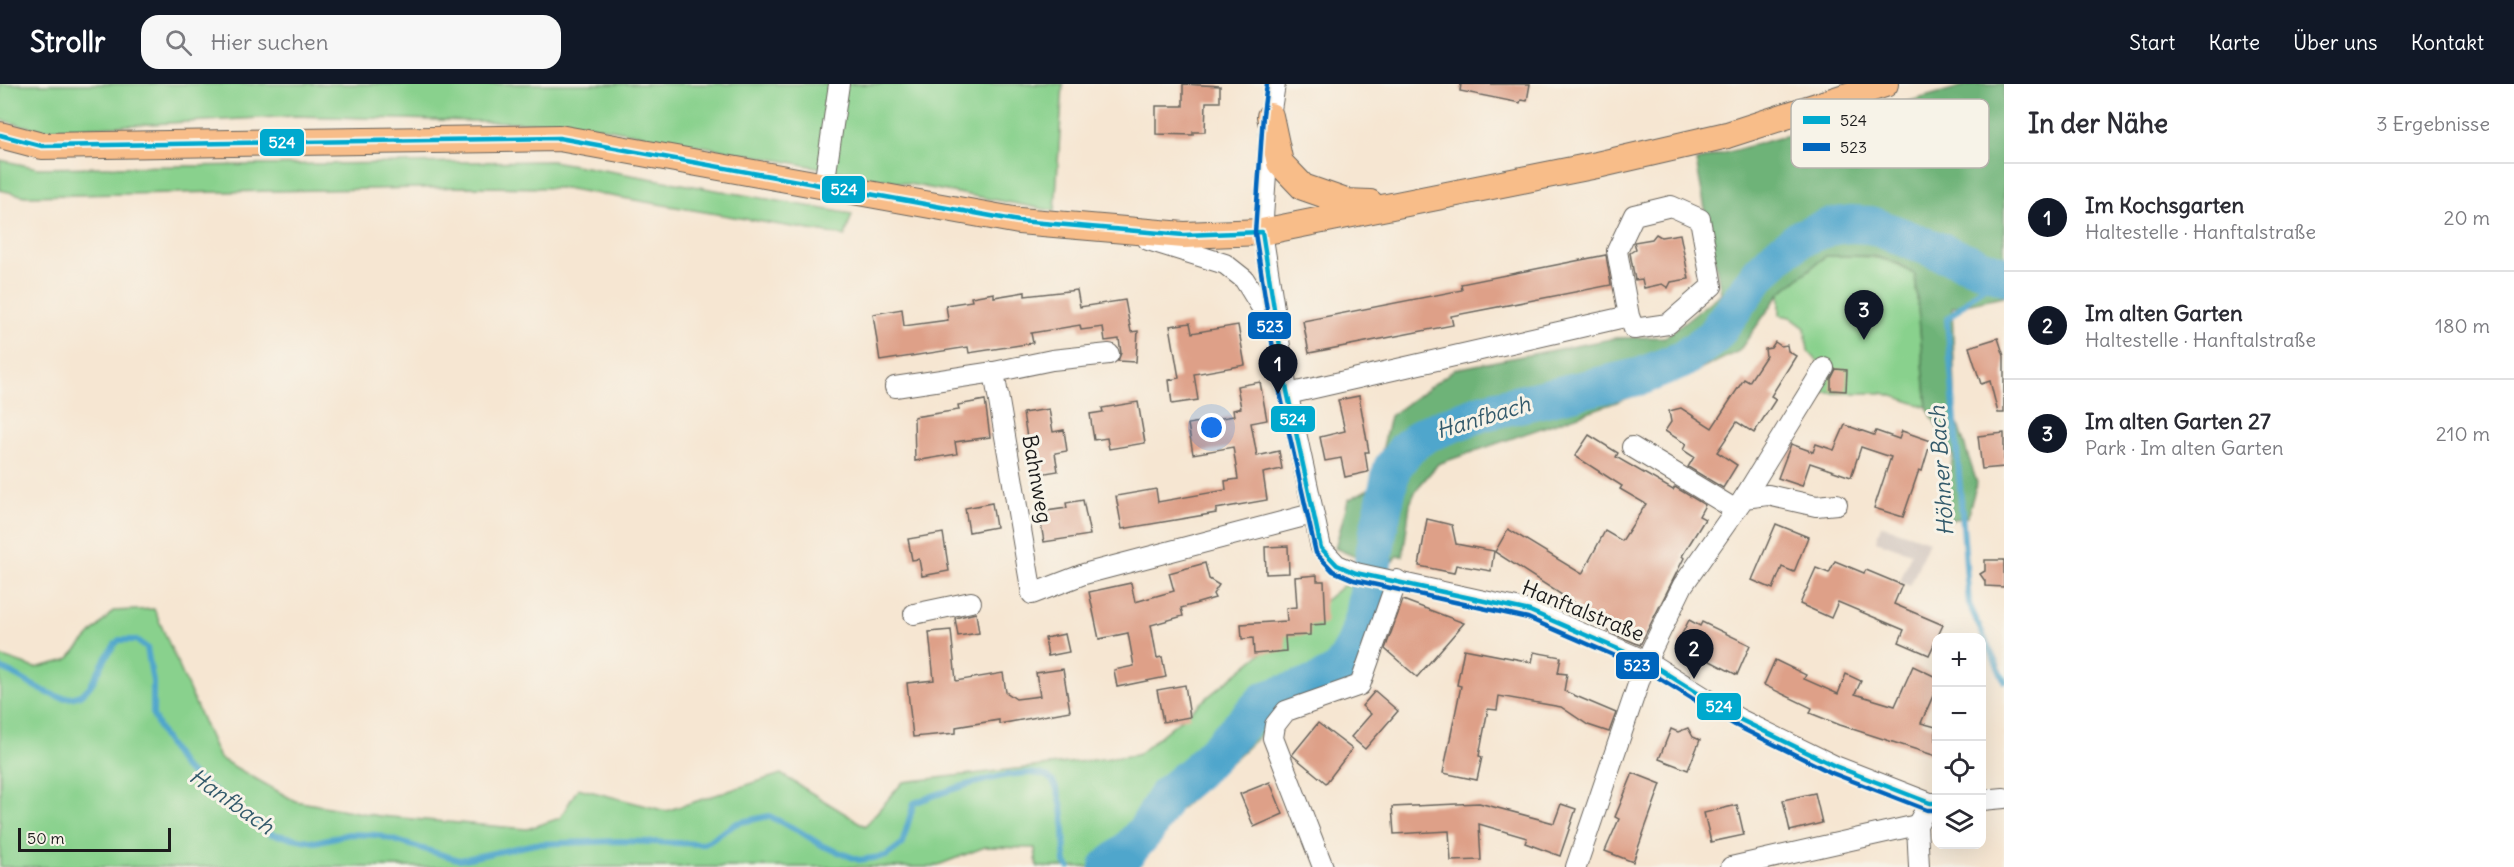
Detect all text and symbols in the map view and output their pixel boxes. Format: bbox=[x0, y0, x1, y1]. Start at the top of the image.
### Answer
search box bbox=[141, 15, 561, 69]
text: Strollr bbox=[30, 24, 105, 60]
icon: search bbox=[162, 26, 195, 59]
text: Hier suchen bbox=[210, 28, 328, 56]
text: Start bbox=[2129, 29, 2175, 56]
text: Karte bbox=[2208, 29, 2260, 56]
text: Über uns bbox=[2293, 29, 2378, 56]
text: Kontakt bbox=[2411, 29, 2484, 56]
legend bbox=[1791, 99, 1989, 168]
text: In der Nähe bbox=[2028, 107, 2168, 140]
text: 524 bbox=[1840, 110, 1867, 130]
text: 3 Ergebnisse bbox=[2376, 111, 2490, 136]
line badge: 524 bbox=[259, 128, 305, 157]
text: 524 bbox=[269, 132, 295, 152]
text: 523 bbox=[1840, 137, 1867, 157]
line badge: 524 bbox=[821, 175, 866, 204]
text: 524 bbox=[831, 179, 857, 199]
text: Im Kochsgarten bbox=[2085, 191, 2244, 219]
text: 1 bbox=[2044, 205, 2051, 230]
text: 20 m bbox=[2444, 205, 2490, 230]
text: Haltestelle · Hanftalstraße bbox=[2085, 219, 2316, 244]
pin: 3 bbox=[1844, 290, 1884, 340]
text: Im alten Garten bbox=[2085, 299, 2243, 327]
line badge: 523 bbox=[1247, 311, 1292, 340]
text: 2 bbox=[2042, 313, 2053, 338]
text: 180 m bbox=[2435, 313, 2490, 338]
text: 523 bbox=[1256, 316, 1284, 336]
text: Haltestelle · Hanftalstraße bbox=[2085, 327, 2316, 352]
pin: 1 bbox=[1258, 344, 1298, 394]
water label: Hanfbach bbox=[1433, 389, 1535, 445]
water label: Höhner Bach bbox=[1922, 404, 1960, 537]
line badge: 524 bbox=[1270, 405, 1316, 433]
text: Im alten Garten 27 bbox=[2085, 407, 2271, 435]
text: 524 bbox=[1280, 409, 1306, 429]
your location bbox=[1197, 413, 1226, 442]
text: 3 bbox=[2042, 421, 2053, 446]
text: 210 m bbox=[2436, 421, 2490, 446]
street label: Bahnweg bbox=[1016, 433, 1059, 525]
text: Park · Im alten Garten bbox=[2085, 435, 2284, 460]
street label: Hanftalstraße bbox=[1518, 574, 1648, 647]
pin: 2 bbox=[1674, 630, 1714, 679]
map controls bbox=[1932, 633, 1986, 849]
button: + bbox=[1932, 633, 1986, 687]
line badge: 523 bbox=[1615, 651, 1660, 680]
text: 523 bbox=[1623, 655, 1651, 675]
button: − bbox=[1932, 687, 1986, 741]
line badge: 524 bbox=[1696, 692, 1742, 721]
text: 524 bbox=[1706, 696, 1732, 716]
button: locate bbox=[1932, 741, 1986, 795]
water label: Hanfbach bbox=[184, 762, 281, 841]
button: layers bbox=[1932, 795, 1986, 849]
scale bar bbox=[18, 825, 171, 852]
text: 50 m bbox=[27, 828, 65, 848]

